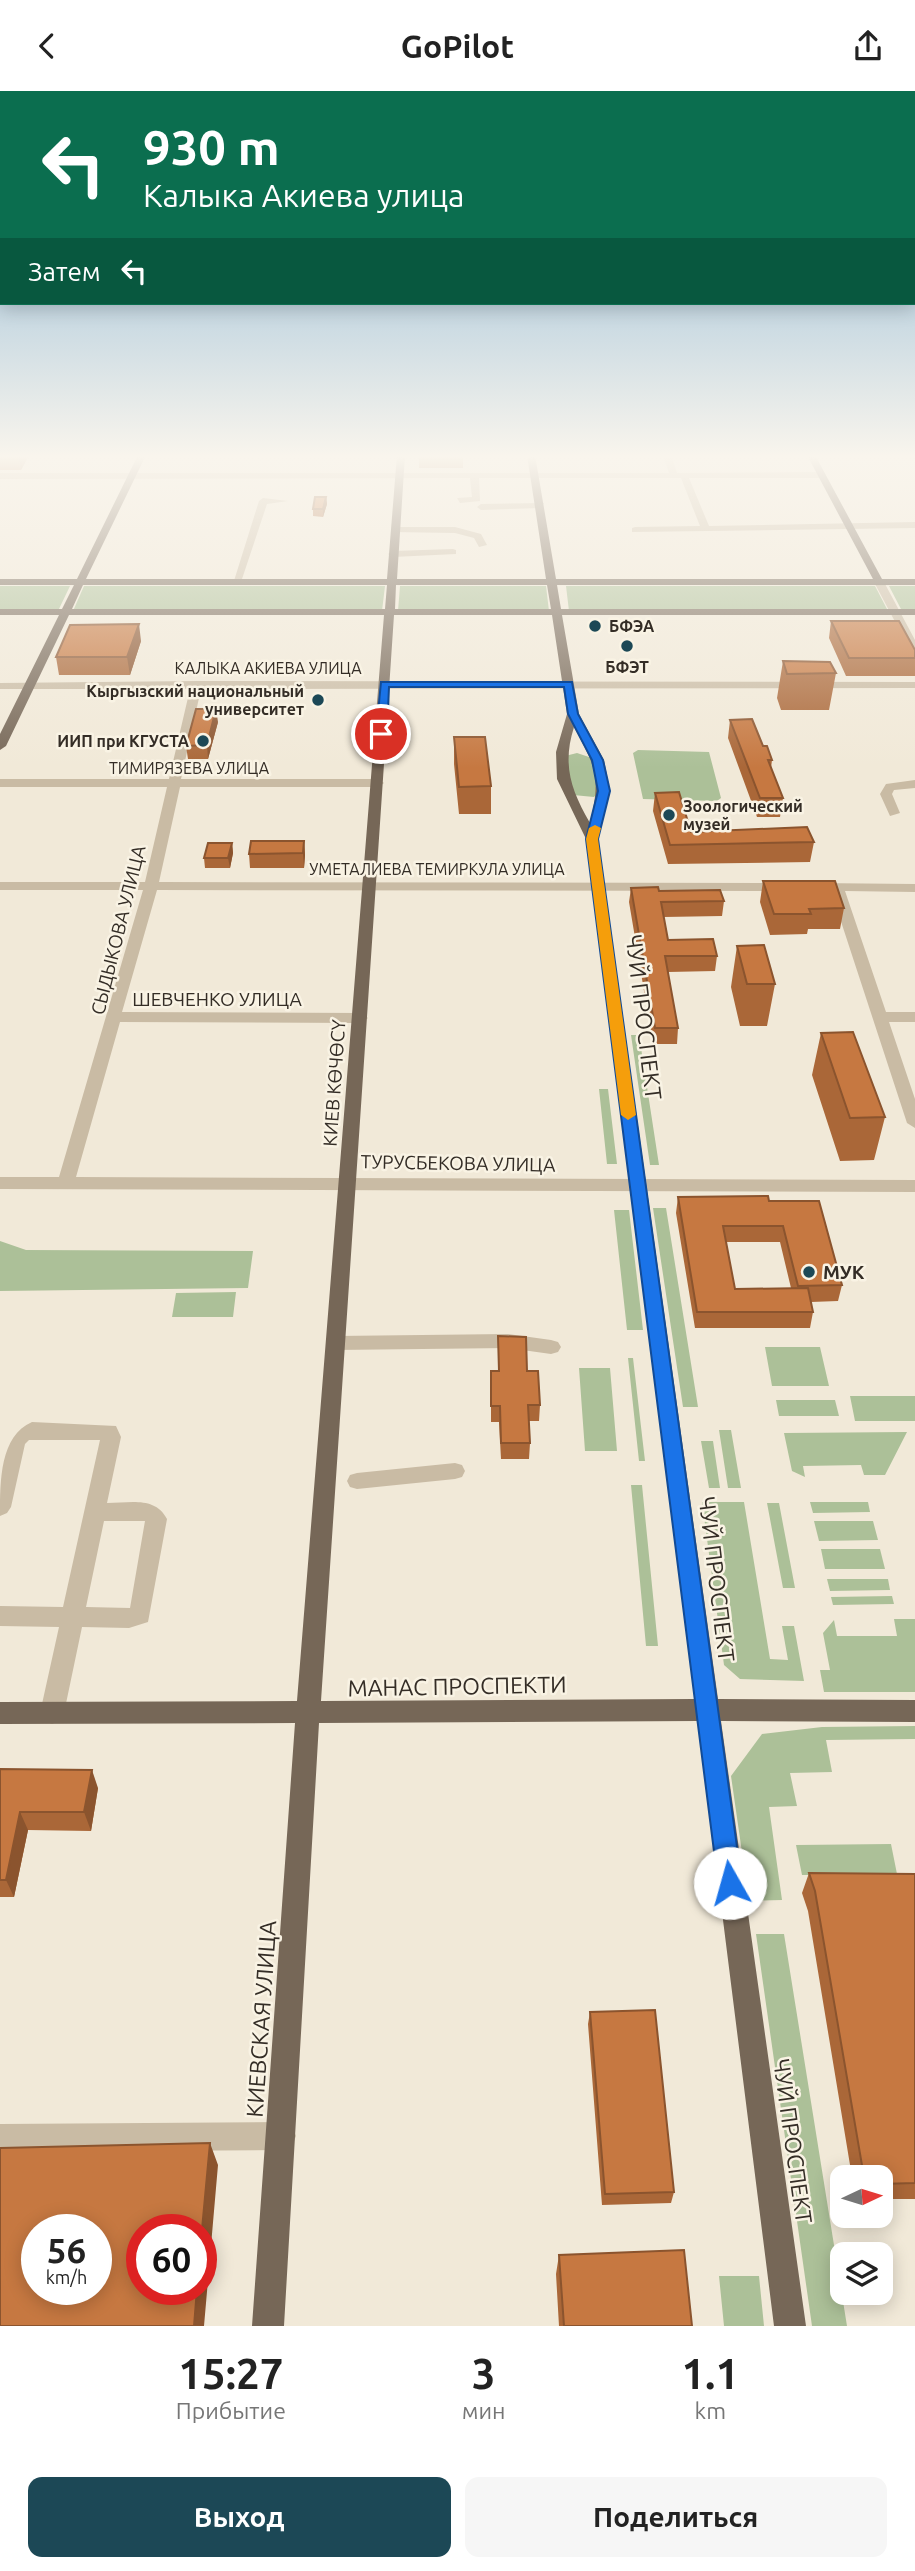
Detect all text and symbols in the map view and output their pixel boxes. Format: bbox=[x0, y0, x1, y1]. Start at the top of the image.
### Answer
icon: back bbox=[28, 27, 66, 65]
icon: share bbox=[849, 27, 887, 65]
text: GoPilot bbox=[401, 28, 514, 64]
icon: left bbox=[28, 119, 119, 210]
text: 930 m bbox=[143, 119, 280, 174]
text: Калыка Акиева улица bbox=[143, 177, 465, 213]
icon: left bbox=[115, 252, 153, 290]
text: Затем bbox=[28, 257, 101, 286]
place label: БФЭА bbox=[609, 617, 655, 635]
marker: БФЭА bbox=[587, 618, 603, 634]
marker: БФЭТ bbox=[619, 638, 635, 654]
place label: БФЭТ bbox=[605, 658, 649, 676]
street label: КАЛЫКА АКИЕВА УЛИЦА bbox=[174, 659, 362, 677]
place label: Кыргызский национальный университет bbox=[86, 682, 304, 718]
marker: Кыргызский национальный университет bbox=[310, 692, 326, 708]
pin bbox=[351, 704, 411, 764]
icon: arrive bbox=[362, 715, 400, 753]
place label: ИИП при КГУСТА bbox=[57, 732, 190, 750]
marker: ИИП при КГУСТА bbox=[195, 733, 211, 749]
street label: ТИМИРЯЗЕВА УЛИЦА bbox=[109, 759, 270, 777]
place label: Зоологический музей bbox=[683, 797, 803, 833]
marker: Зоологический музей bbox=[661, 807, 677, 823]
street label: СЫДЫКОВА УЛИЦА bbox=[86, 842, 150, 1017]
street label: УМЕТАЛИЕВА ТЕМИРКУЛА УЛИЦА bbox=[309, 860, 565, 878]
street label: ЧУЙ ПРОСПЕКТ bbox=[621, 933, 667, 1101]
street label: ШЕВЧЕНКО УЛИЦА bbox=[132, 988, 302, 1010]
street label: КИЕВ КӨЧӨСҮ bbox=[319, 1019, 349, 1147]
street label: ТУРУСБЕКОВА УЛИЦА bbox=[360, 1150, 556, 1176]
place label: МУК bbox=[823, 1261, 865, 1283]
marker: МУК bbox=[801, 1264, 817, 1280]
street label: ЧУЙ ПРОСПЕКТ bbox=[694, 1495, 740, 1663]
street label: МАНАС ПРОСПЕКТИ bbox=[347, 1672, 567, 1700]
position arrow bbox=[693, 1846, 767, 1920]
street label: КИЕВСКАЯ УЛИЦА bbox=[242, 1920, 280, 2118]
street label: ЧУЙ ПРОСПЕКТ bbox=[769, 2057, 817, 2225]
north arrow bbox=[830, 2165, 892, 2228]
map controls bbox=[830, 2165, 893, 2305]
speed limit sign: 60 bbox=[126, 2214, 217, 2305]
text: 56 bbox=[47, 2230, 86, 2270]
button: layers bbox=[830, 2242, 893, 2305]
text: km/h bbox=[46, 2267, 87, 2287]
text: 15:27 bbox=[178, 2350, 283, 2397]
text: 3 bbox=[472, 2350, 496, 2397]
text: 1.1 bbox=[681, 2350, 739, 2397]
text: Прибытие bbox=[176, 2398, 286, 2423]
text: мин bbox=[462, 2398, 506, 2423]
text: km bbox=[695, 2398, 726, 2423]
button: Выход bbox=[28, 2477, 451, 2557]
button: Поделиться bbox=[465, 2477, 887, 2557]

